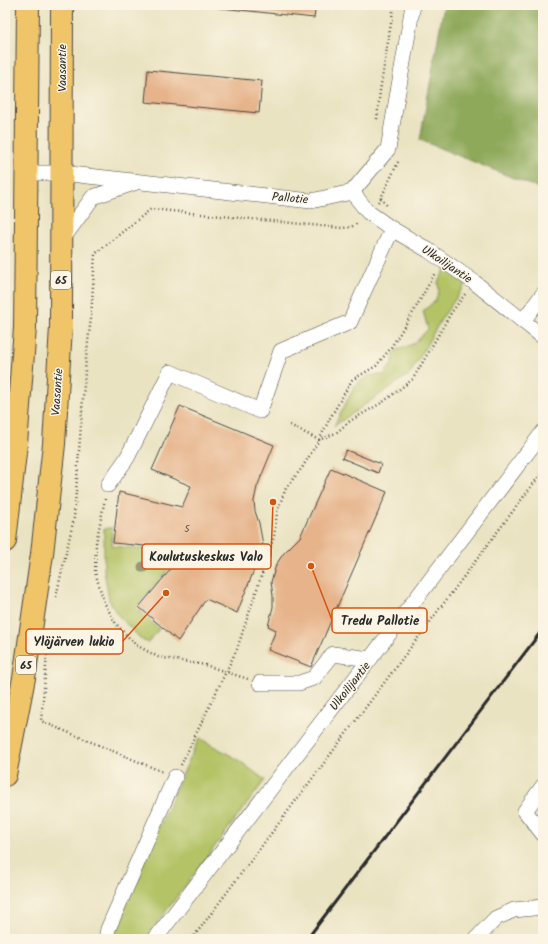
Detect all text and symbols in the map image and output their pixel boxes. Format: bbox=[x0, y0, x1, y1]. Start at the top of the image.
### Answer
street label: Vaasantie bbox=[53, 44, 72, 92]
street label: Pallotie bbox=[271, 187, 309, 210]
street label: Ulkoilijantie bbox=[417, 240, 476, 289]
road number: 65 bbox=[51, 271, 71, 289]
street label: Vaasantie bbox=[46, 367, 69, 416]
house number: 5 bbox=[184, 521, 190, 537]
callout: Koulutuskeskus Valo bbox=[142, 544, 271, 569]
text: Koulutuskeskus Valo bbox=[149, 547, 263, 568]
callout: Tredu Pallotie bbox=[332, 608, 427, 633]
text: Tredu Pallotie bbox=[341, 611, 420, 632]
callout: Ylöjärven lukio bbox=[26, 629, 123, 654]
text: Ylöjärven lukio bbox=[34, 632, 115, 653]
road number: 65 bbox=[16, 656, 36, 674]
street label: Ulkoilijantie bbox=[325, 657, 376, 715]

